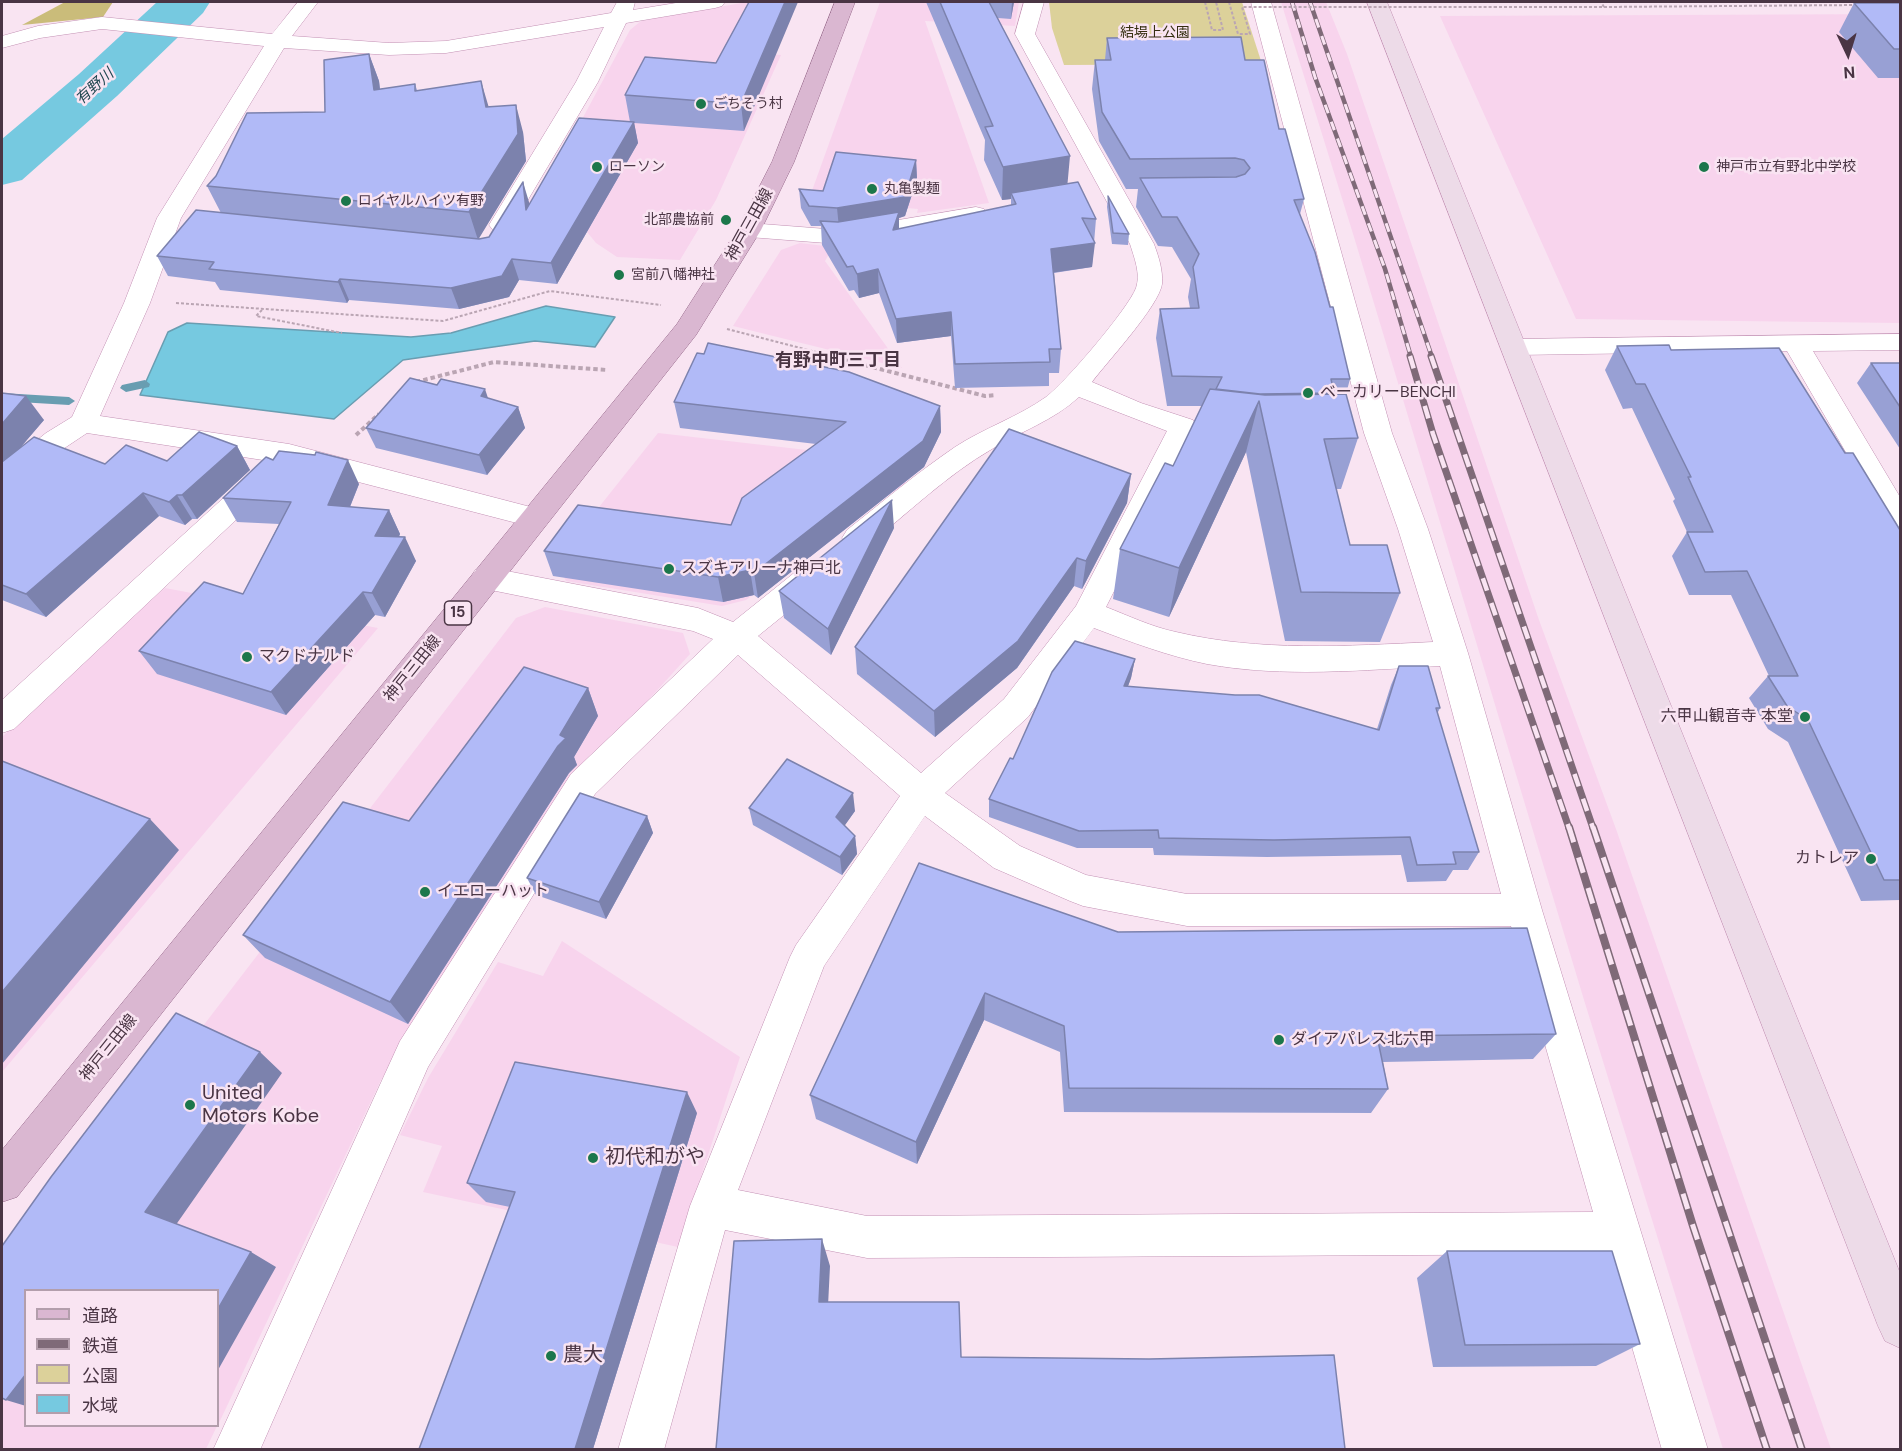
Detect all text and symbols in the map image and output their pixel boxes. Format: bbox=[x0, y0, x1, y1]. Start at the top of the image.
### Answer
north arrow bbox=[1818, 24, 1878, 84]
park label: 結場上公園 bbox=[1120, 25, 1190, 41]
text: N bbox=[1843, 62, 1856, 83]
water label: 有野川 bbox=[72, 65, 118, 109]
place label: ごちそう村 bbox=[713, 96, 783, 112]
marker: ごちそう村 bbox=[694, 97, 708, 111]
place label: ローソン bbox=[609, 159, 665, 175]
place label: 神戸市立有野北中学校 bbox=[1716, 159, 1856, 175]
marker: ローソン bbox=[590, 160, 604, 174]
marker: 神戸市立有野北中学校 bbox=[1697, 160, 1711, 174]
place label: 丸亀製麺 bbox=[884, 181, 940, 197]
marker: 丸亀製麺 bbox=[865, 182, 879, 196]
street label: 神戸三田線 bbox=[722, 185, 778, 265]
place label: ロイヤルハイツ有野 bbox=[358, 193, 484, 209]
marker: ロイヤルハイツ有野 bbox=[339, 194, 353, 208]
place label: 北部農協前 bbox=[644, 212, 714, 228]
marker: 北部農協前 bbox=[719, 213, 733, 227]
place label: 宮前八幡神社 bbox=[631, 267, 715, 283]
marker: 宮前八幡神社 bbox=[612, 268, 626, 282]
district label: 有野中町三丁目 bbox=[775, 350, 901, 372]
place label: ベーカリーBENCHI bbox=[1320, 383, 1456, 403]
marker: ベーカリーBENCHI bbox=[1301, 386, 1315, 400]
place label: スズキアリーナ神戸北 bbox=[681, 559, 841, 579]
marker: スズキアリーナ神戸北 bbox=[662, 562, 676, 576]
road number: 15 bbox=[444, 601, 472, 625]
street label: 神戸三田線 bbox=[380, 632, 446, 706]
place label: マクドナルド bbox=[259, 647, 355, 667]
marker: マクドナルド bbox=[240, 650, 254, 664]
place label: 六甲山観音寺 本堂 bbox=[1661, 707, 1793, 727]
marker: 六甲山観音寺 本堂 bbox=[1798, 710, 1812, 724]
place label: カトレア bbox=[1795, 849, 1859, 869]
marker: カトレア bbox=[1864, 852, 1878, 866]
place label: イエローハット bbox=[437, 882, 549, 902]
marker: イエローハット bbox=[418, 885, 432, 899]
street label: 神戸三田線 bbox=[76, 1011, 142, 1085]
place label: ダイアパレス北六甲 bbox=[1291, 1030, 1435, 1050]
marker: ダイアパレス北六甲 bbox=[1272, 1033, 1286, 1047]
place label: United Motors Kobe bbox=[202, 1082, 319, 1129]
marker: United Motors Kobe bbox=[183, 1098, 197, 1112]
place label: 初代和がや bbox=[605, 1146, 705, 1170]
marker: 初代和がや bbox=[586, 1151, 600, 1165]
legend bbox=[24, 1289, 219, 1427]
text: 道路 bbox=[82, 1304, 118, 1328]
text: 鉄道 bbox=[82, 1334, 118, 1358]
place label: 農大 bbox=[563, 1344, 603, 1368]
marker: 農大 bbox=[544, 1349, 558, 1363]
text: 公園 bbox=[82, 1364, 118, 1388]
text: 水域 bbox=[82, 1394, 118, 1418]

